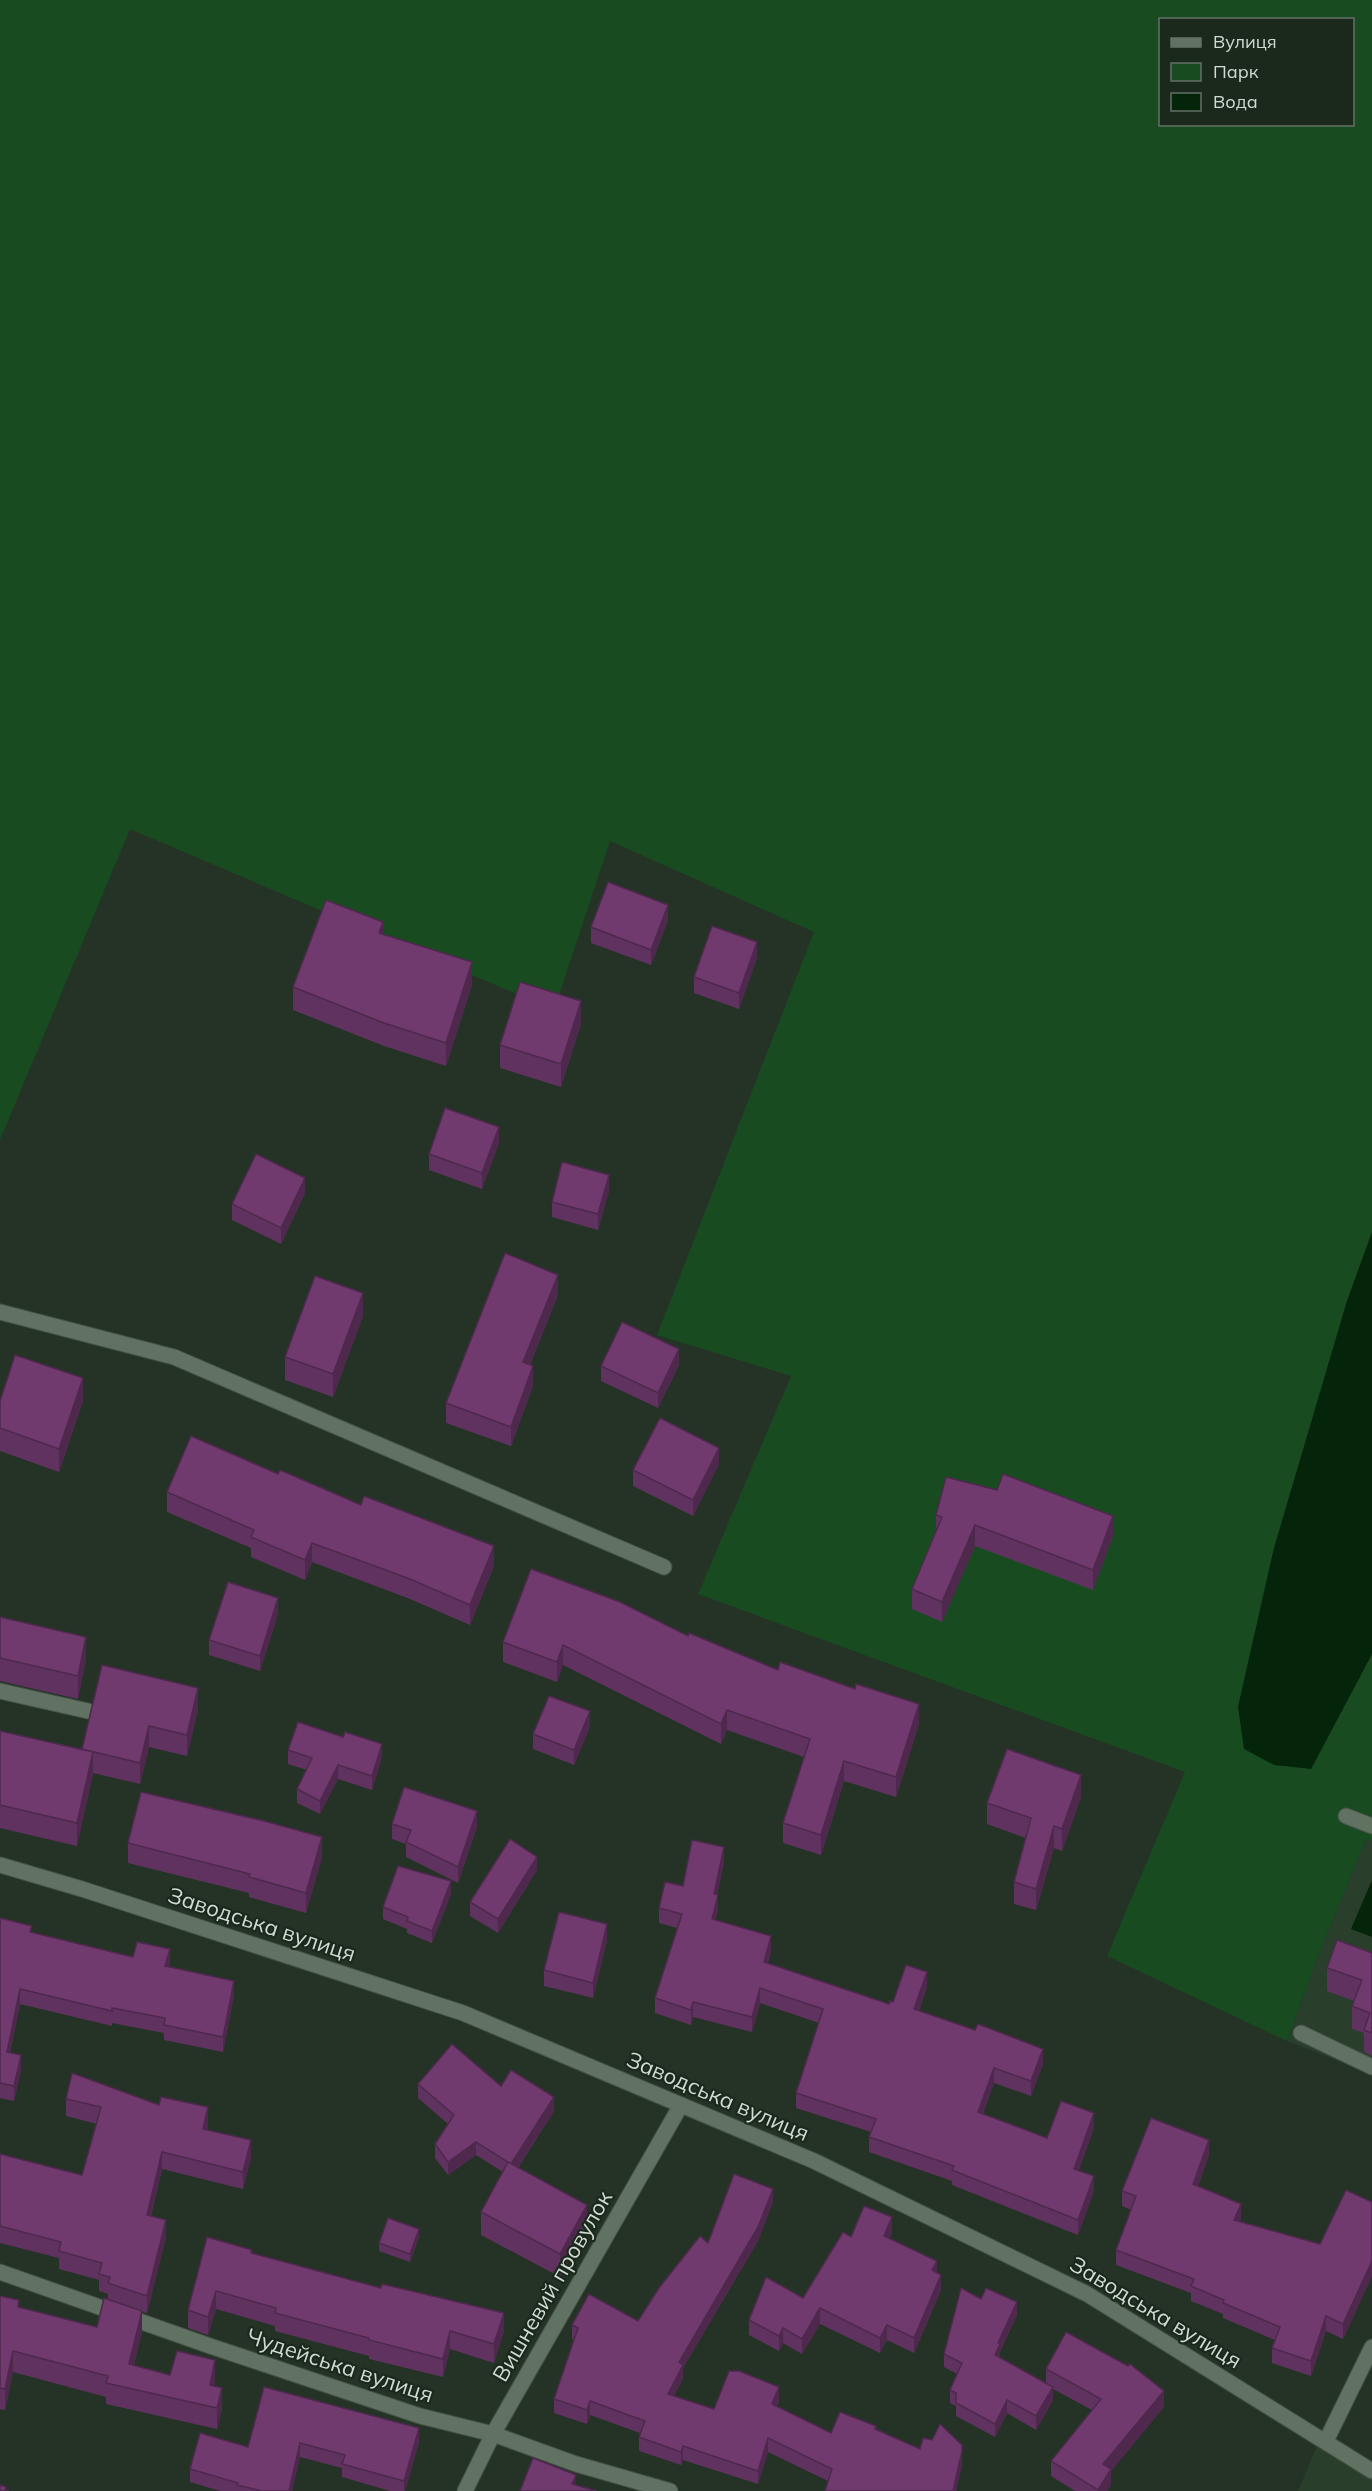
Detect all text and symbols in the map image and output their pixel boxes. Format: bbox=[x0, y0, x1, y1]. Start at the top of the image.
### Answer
legend bbox=[1159, 18, 1354, 126]
text: Вулиця bbox=[1213, 30, 1277, 53]
text: Парк bbox=[1213, 60, 1259, 83]
text: Вода bbox=[1213, 90, 1258, 113]
street label: Заводська вулиця bbox=[165, 1880, 359, 1968]
street label: Заводська вулиця bbox=[623, 2045, 813, 2147]
street label: Вишневий провулок bbox=[486, 2185, 618, 2386]
street label: Заводська вулиця bbox=[1065, 2250, 1247, 2374]
street label: Чудейська вулиця bbox=[243, 2322, 437, 2408]

